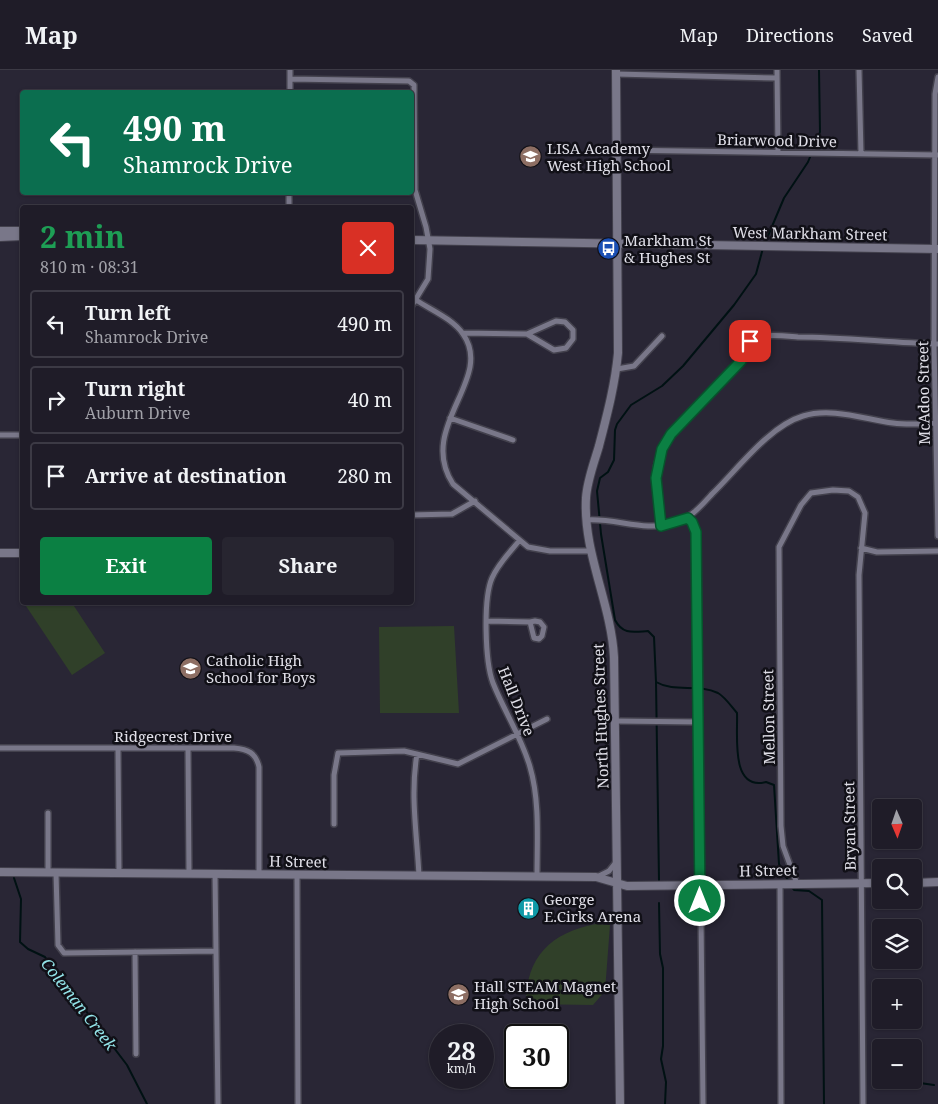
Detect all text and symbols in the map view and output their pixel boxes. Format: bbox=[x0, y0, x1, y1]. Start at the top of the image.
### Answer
text: Map bbox=[25, 18, 78, 51]
text: Map bbox=[680, 23, 718, 47]
text: Directions bbox=[746, 23, 834, 47]
text: Saved bbox=[862, 23, 913, 47]
text: 490 m bbox=[123, 104, 226, 151]
icon: left bbox=[40, 110, 105, 175]
street label: Briarwood Drive bbox=[717, 129, 837, 151]
place label: LISA Academy West High School bbox=[547, 138, 671, 175]
school or university icon: LISA Academy West High School bbox=[519, 145, 543, 169]
text: Shamrock Drive bbox=[123, 149, 293, 179]
text: 2 min bbox=[40, 216, 125, 257]
button: close bbox=[342, 222, 394, 274]
street label: West Markham Street bbox=[732, 222, 888, 244]
place label: Markham St & Hughes St bbox=[624, 230, 712, 267]
bus stop icon: Markham St & Hughes St bbox=[596, 237, 620, 261]
text: 810 m · 08:31 bbox=[40, 256, 139, 278]
text: Turn left bbox=[85, 300, 171, 326]
icon: left bbox=[42, 310, 70, 338]
text: 490 m bbox=[337, 311, 392, 337]
pin bbox=[729, 320, 771, 362]
text: Shamrock Drive bbox=[85, 326, 208, 348]
icon: arrive bbox=[736, 327, 764, 355]
street label: McAdoo Street bbox=[912, 341, 934, 445]
text: Turn right bbox=[85, 376, 185, 402]
icon: right bbox=[42, 386, 70, 414]
text: 40 m bbox=[348, 387, 392, 413]
text: Auburn Drive bbox=[85, 402, 190, 424]
icon: arrive bbox=[42, 462, 70, 490]
text: Arrive at destination bbox=[85, 463, 287, 489]
text: 280 m bbox=[337, 463, 392, 489]
button: Exit bbox=[40, 537, 212, 595]
button: Share bbox=[222, 537, 394, 595]
street label: North Hughes Street bbox=[587, 643, 613, 789]
place label: Catholic High School for Boys bbox=[206, 650, 316, 687]
school or university icon: Catholic High School for Boys bbox=[178, 657, 202, 681]
street label: Hall Drive bbox=[494, 663, 540, 739]
street label: Mellon Street bbox=[757, 669, 779, 765]
street label: Ridgecrest Drive bbox=[114, 726, 232, 746]
street label: Bryan Street bbox=[838, 781, 860, 871]
north arrow bbox=[872, 799, 922, 849]
map controls bbox=[872, 799, 922, 1089]
street label: H Street bbox=[269, 850, 327, 872]
street label: H Street bbox=[739, 859, 797, 881]
button: search bbox=[872, 859, 922, 909]
position arrow bbox=[673, 874, 725, 926]
place label: George E.Cirks Arena bbox=[544, 889, 641, 926]
building icon: George E.Cirks Arena bbox=[516, 896, 540, 920]
button: layers bbox=[872, 919, 922, 969]
water label: Coleman Creek bbox=[36, 953, 123, 1055]
place label: Hall STEAM Magnet High School bbox=[474, 976, 616, 1013]
button: + bbox=[872, 979, 922, 1029]
school or university icon: Hall STEAM Magnet High School bbox=[446, 983, 470, 1007]
speed limit sign: 30 bbox=[504, 1024, 569, 1089]
text: 28 bbox=[447, 1033, 476, 1067]
button: − bbox=[872, 1039, 922, 1089]
text: km/h bbox=[447, 1060, 476, 1077]

